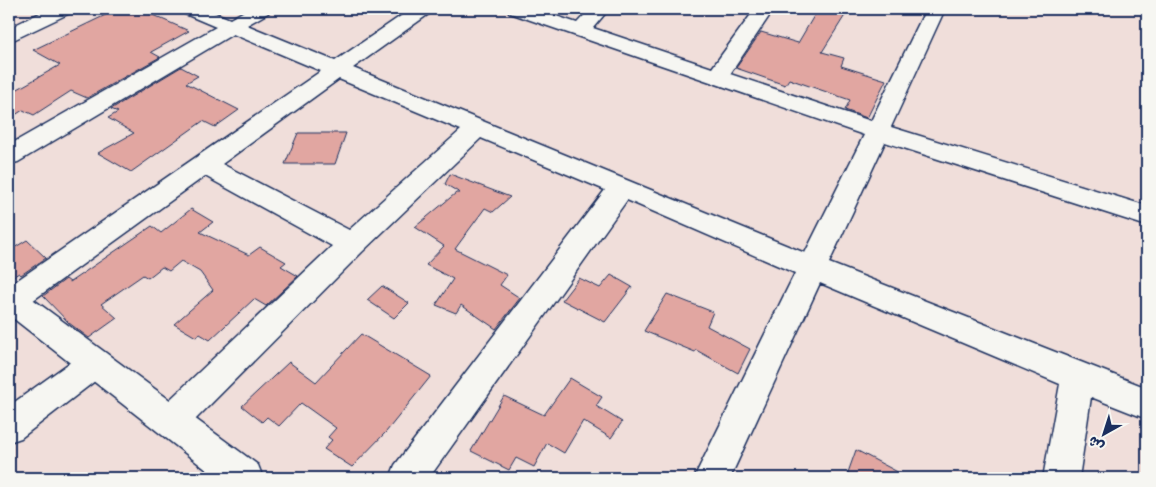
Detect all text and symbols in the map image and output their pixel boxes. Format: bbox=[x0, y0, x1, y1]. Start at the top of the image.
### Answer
north arrow bbox=[1078, 410, 1128, 460]
text: ش bbox=[1084, 432, 1107, 457]

